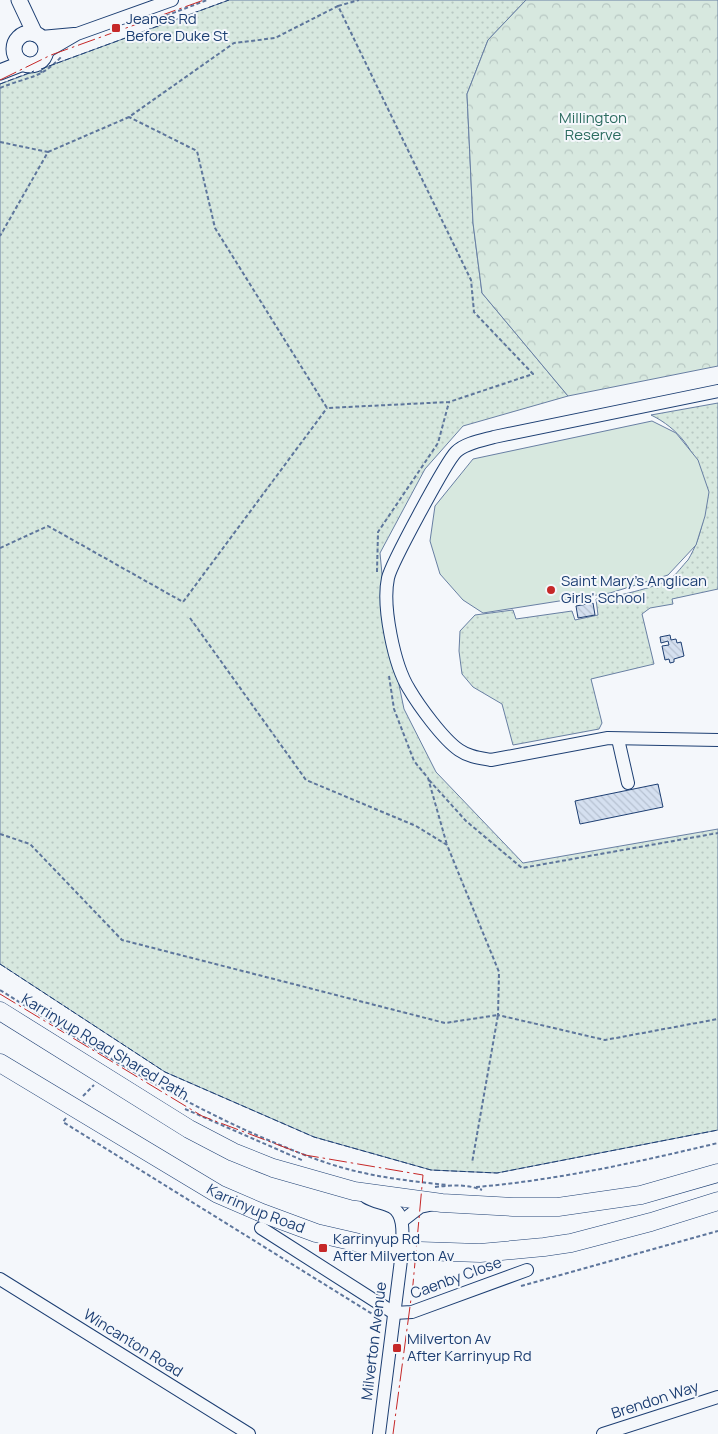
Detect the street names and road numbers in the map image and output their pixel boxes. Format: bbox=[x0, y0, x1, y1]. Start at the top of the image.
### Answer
street label: Karrinyup Road Shared Path bbox=[18, 988, 193, 1105]
street label: Karrinyup Road bbox=[203, 1179, 308, 1238]
street label: Caenby Close bbox=[407, 1251, 505, 1304]
street label: Milverton Avenue bbox=[356, 1280, 391, 1401]
street label: Wincanton Road bbox=[80, 1304, 187, 1382]
street label: Brendon Way bbox=[608, 1376, 701, 1424]

